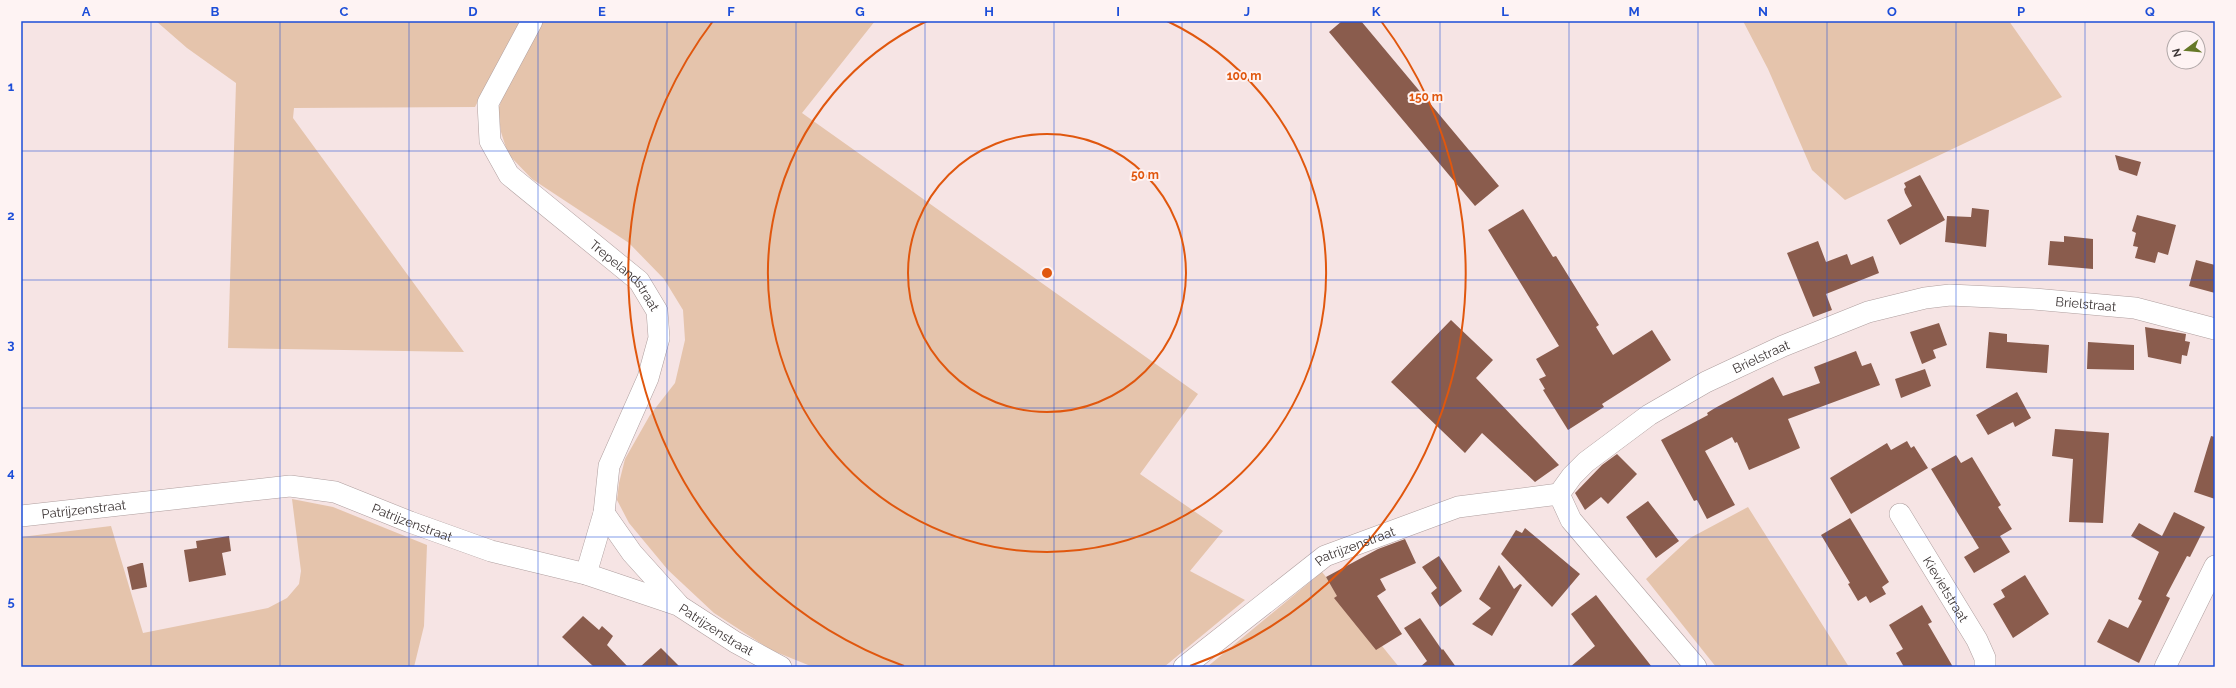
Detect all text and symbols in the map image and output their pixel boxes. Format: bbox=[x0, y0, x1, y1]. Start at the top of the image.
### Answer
text: A bbox=[82, 4, 91, 19]
text: B bbox=[211, 4, 220, 19]
text: C bbox=[340, 4, 349, 19]
text: D bbox=[468, 4, 478, 19]
text: E bbox=[598, 4, 606, 19]
text: F bbox=[727, 4, 735, 19]
text: G bbox=[855, 4, 865, 19]
text: H bbox=[984, 4, 994, 19]
text: I bbox=[1116, 4, 1120, 19]
text: J bbox=[1244, 4, 1250, 19]
text: K bbox=[1372, 4, 1381, 19]
text: L bbox=[1501, 4, 1509, 19]
text: M bbox=[1628, 4, 1640, 19]
text: N bbox=[1758, 4, 1768, 19]
text: O bbox=[1887, 4, 1897, 19]
text: P bbox=[2017, 4, 2025, 19]
text: Q bbox=[2145, 4, 2155, 19]
north arrow bbox=[2166, 30, 2206, 70]
text: N bbox=[2169, 47, 2184, 58]
text: 100 m bbox=[1227, 69, 1261, 83]
text: 1 bbox=[8, 79, 15, 94]
text: 150 m bbox=[1409, 90, 1443, 104]
text: 50 m bbox=[1131, 168, 1159, 182]
text: 2 bbox=[7, 208, 15, 223]
street label: Trepelandstraat bbox=[587, 237, 663, 314]
centre of rings bbox=[1040, 266, 1054, 280]
street label: Brielstraat bbox=[2055, 294, 2117, 314]
text: 3 bbox=[7, 337, 15, 352]
street label: Brielstraat bbox=[1730, 337, 1792, 377]
text: 4 bbox=[7, 465, 15, 480]
street label: Patrijzenstraat bbox=[41, 497, 127, 522]
street label: Patrijzenstraat bbox=[370, 501, 455, 545]
street label: Patrijzenstraat bbox=[1312, 524, 1398, 569]
street label: Kievietstraat bbox=[1920, 554, 1972, 625]
text: 5 bbox=[7, 594, 15, 609]
street label: Patrijzenstraat bbox=[676, 601, 756, 659]

